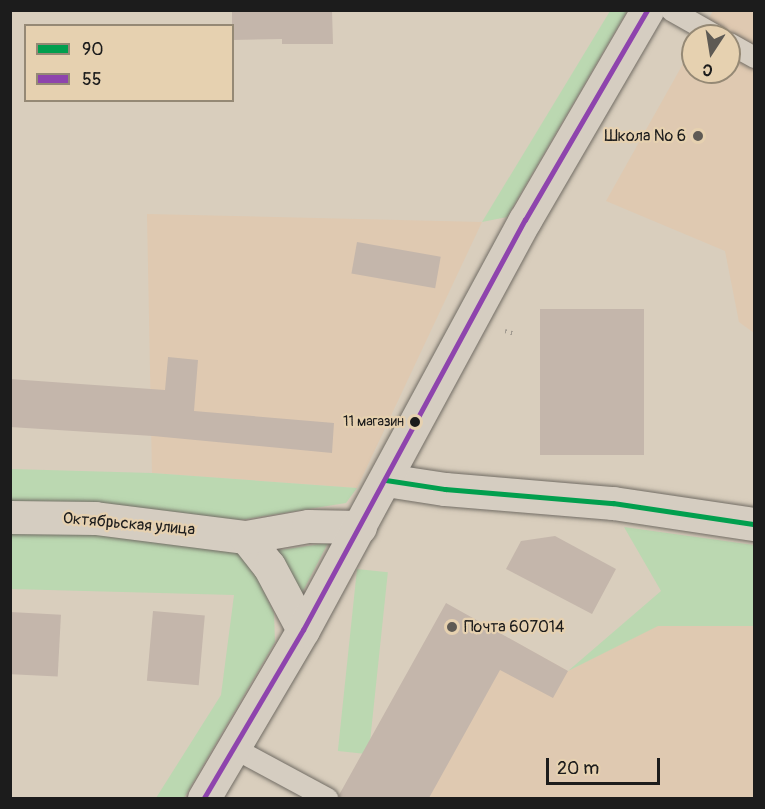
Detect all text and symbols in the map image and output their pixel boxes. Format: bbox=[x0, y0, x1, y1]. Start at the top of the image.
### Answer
legend bbox=[24, 24, 234, 102]
north arrow bbox=[681, 24, 741, 84]
text: 90 bbox=[82, 38, 104, 61]
text: С bbox=[701, 59, 715, 80]
text: 55 bbox=[82, 68, 102, 91]
place label: Школа № 6 bbox=[605, 126, 686, 146]
marker: Школа № 6 bbox=[691, 129, 705, 143]
place label: 11 магазин bbox=[343, 414, 404, 430]
marker: 11 магазин bbox=[409, 416, 421, 428]
street label: Октябрьская улица bbox=[62, 509, 196, 539]
place label: Почта 607014 bbox=[464, 617, 564, 637]
marker: Почта 607014 bbox=[445, 620, 459, 634]
scale bar bbox=[549, 746, 663, 784]
text: 20 m bbox=[557, 757, 599, 780]

